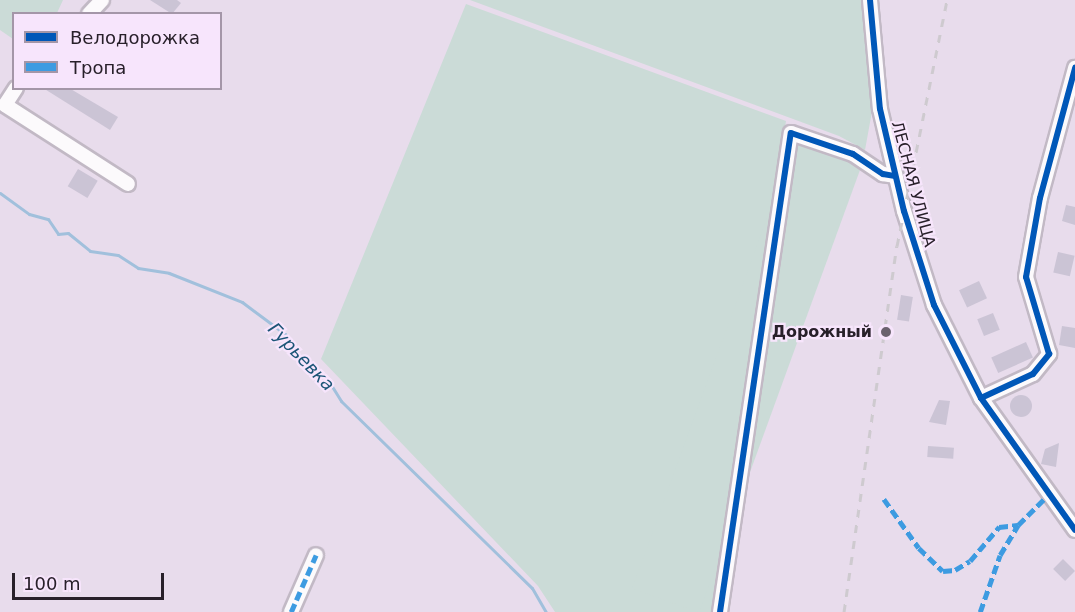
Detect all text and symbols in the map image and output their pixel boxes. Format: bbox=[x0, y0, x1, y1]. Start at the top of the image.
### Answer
legend bbox=[12, 12, 222, 90]
text: Велодорожка bbox=[70, 27, 200, 48]
text: Тропа bbox=[70, 57, 126, 78]
street label: ЛЕСНАЯ УЛИЦА bbox=[887, 119, 939, 249]
water label: Гурьевка bbox=[263, 318, 339, 396]
place label: Дорожный bbox=[772, 322, 872, 342]
marker: Дорожный bbox=[877, 323, 895, 341]
scale bar bbox=[15, 561, 166, 599]
text: 100 m bbox=[23, 573, 81, 594]

